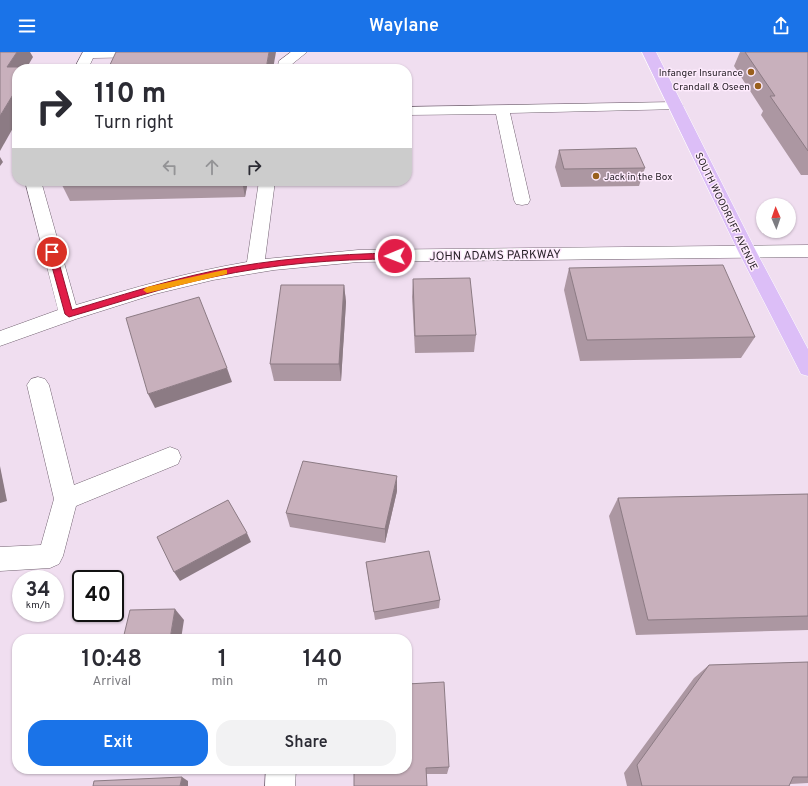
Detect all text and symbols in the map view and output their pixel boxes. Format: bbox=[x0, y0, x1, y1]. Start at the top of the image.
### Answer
icon: menu bbox=[16, 15, 38, 37]
text: Waylane bbox=[369, 15, 439, 38]
icon: share bbox=[770, 15, 792, 37]
place label: Infanger Insurance bbox=[659, 67, 743, 80]
marker: Infanger Insurance bbox=[746, 67, 756, 77]
text: 110 m bbox=[94, 77, 166, 113]
icon: right bbox=[28, 80, 80, 132]
place label: Crandall & Oseen bbox=[673, 81, 750, 94]
marker: Crandall & Oseen bbox=[753, 81, 763, 91]
text: Turn right bbox=[94, 112, 174, 135]
street label: SOUTH WOODRUFF AVENUE bbox=[691, 151, 760, 273]
icon: left bbox=[159, 156, 181, 178]
icon: ahead bbox=[201, 156, 223, 178]
icon: right bbox=[243, 156, 265, 178]
marker: Jack in the Box bbox=[591, 171, 601, 181]
place label: Jack in the Box bbox=[604, 171, 672, 184]
north arrow bbox=[756, 198, 796, 238]
map controls bbox=[756, 198, 796, 238]
pin bbox=[35, 235, 69, 269]
position arrow bbox=[374, 235, 416, 277]
icon: arrive bbox=[41, 241, 63, 263]
street label: JOHN ADAMS PARKWAY bbox=[429, 247, 561, 265]
speed limit sign: 40 bbox=[72, 570, 124, 622]
text: 34 bbox=[26, 578, 50, 604]
text: km/h bbox=[26, 599, 50, 612]
text: 10:48 bbox=[81, 645, 142, 675]
text: 1 bbox=[218, 645, 227, 675]
text: 140 bbox=[303, 645, 343, 675]
text: Arrival bbox=[92, 674, 131, 690]
text: min bbox=[212, 674, 233, 690]
text: m bbox=[317, 674, 328, 690]
button: Exit bbox=[28, 720, 208, 766]
button: Share bbox=[216, 720, 396, 766]

